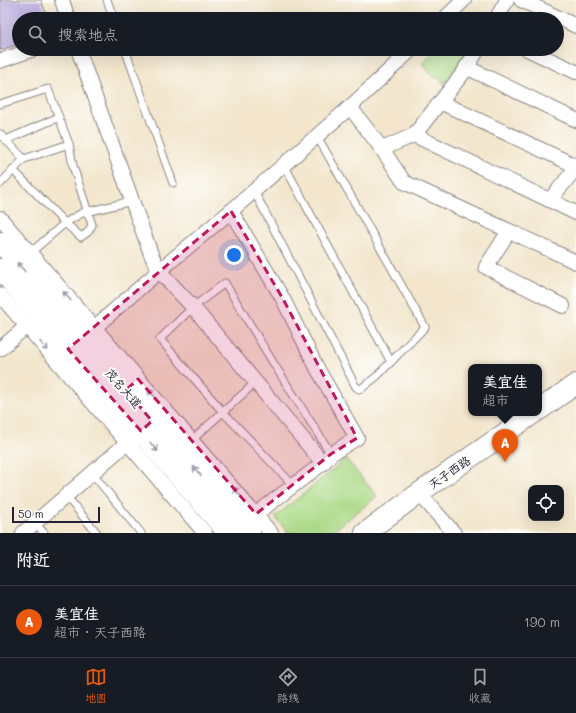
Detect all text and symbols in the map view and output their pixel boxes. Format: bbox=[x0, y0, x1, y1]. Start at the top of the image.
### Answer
search box bbox=[12, 12, 564, 56]
icon: search bbox=[26, 23, 48, 45]
text: 搜索地点 bbox=[58, 24, 118, 44]
your location bbox=[224, 245, 244, 265]
one-way arrow bbox=[16, 261, 25, 272]
one-way arrow bbox=[62, 291, 71, 301]
one-way arrow bbox=[39, 340, 48, 350]
popup bbox=[468, 364, 542, 416]
street label: 茂名大道 bbox=[102, 365, 146, 411]
text: 美宜佳 bbox=[482, 371, 528, 391]
one-way arrow bbox=[147, 389, 156, 400]
text: 超市 bbox=[482, 391, 509, 408]
pin: A bbox=[492, 429, 518, 462]
one-way arrow bbox=[149, 441, 158, 452]
street label: 天子西路 bbox=[425, 452, 473, 492]
one-way arrow bbox=[192, 466, 201, 477]
map controls bbox=[528, 485, 564, 521]
button: locate bbox=[528, 485, 564, 521]
one-way arrow bbox=[233, 487, 242, 498]
scale bar bbox=[12, 505, 100, 524]
text: 50 m bbox=[18, 506, 44, 521]
text: 附近 bbox=[16, 548, 50, 570]
text: 美宜佳 bbox=[54, 603, 99, 623]
text: A bbox=[24, 613, 34, 630]
text: 190 m bbox=[524, 613, 560, 630]
text: 超市 · 天子西路 bbox=[54, 623, 146, 640]
tab: 地图 bbox=[85, 666, 107, 705]
tab: 路线 bbox=[277, 666, 299, 705]
tab: 收藏 bbox=[469, 666, 491, 705]

